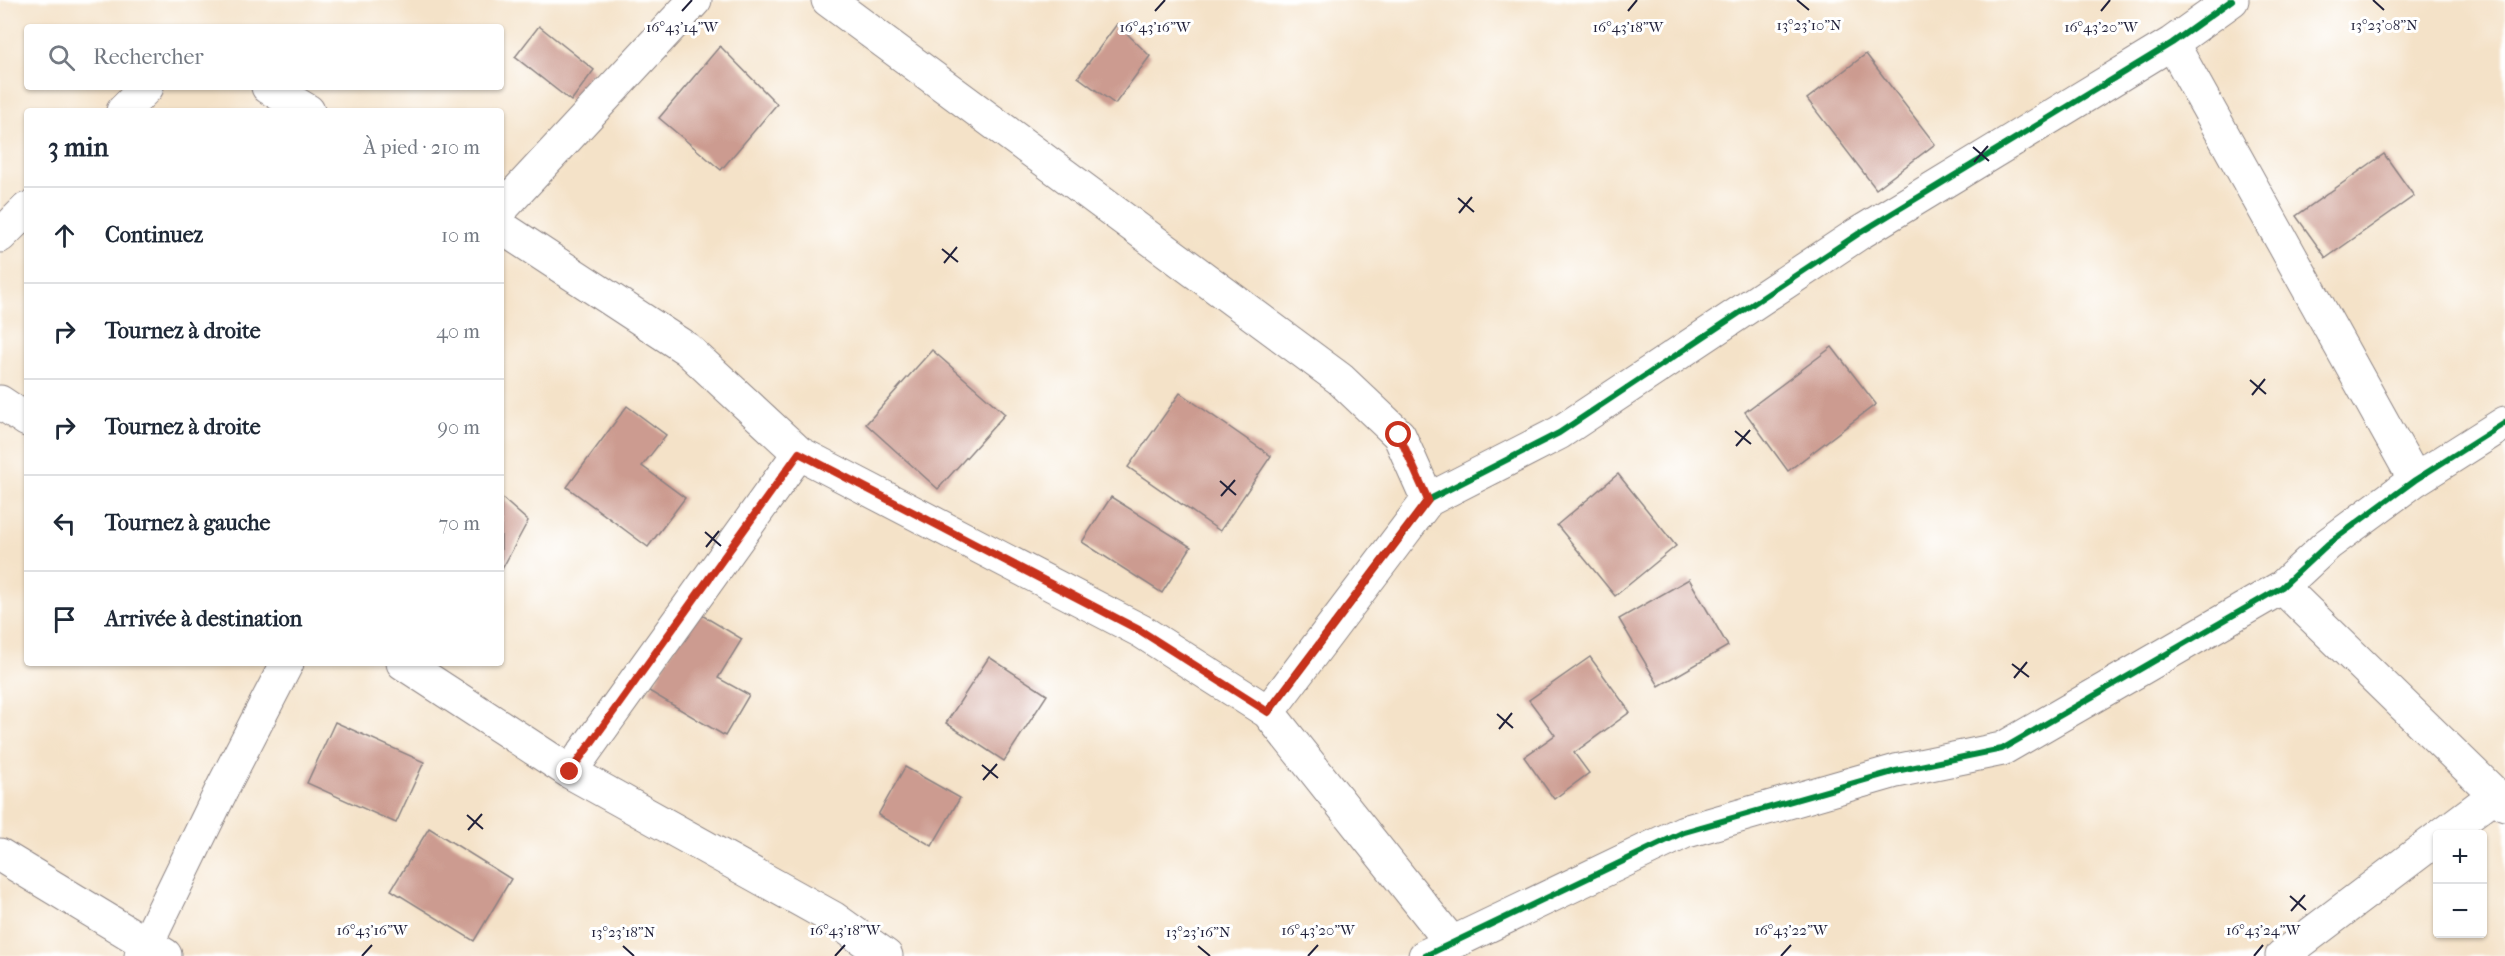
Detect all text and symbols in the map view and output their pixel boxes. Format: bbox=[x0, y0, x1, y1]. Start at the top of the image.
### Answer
text: 13°23'10"N bbox=[1777, 16, 1842, 34]
text: 13°23'08"N bbox=[2350, 16, 2418, 34]
text: 16°43'14"W bbox=[646, 18, 719, 36]
text: 16°43'16"W bbox=[1119, 18, 1192, 36]
text: 16°43'18"W bbox=[1593, 18, 1665, 36]
text: 16°43'20"W bbox=[2064, 18, 2139, 36]
search box bbox=[24, 24, 504, 90]
icon: search bbox=[45, 41, 78, 74]
text: Rechercher bbox=[93, 44, 204, 70]
text: 3 min bbox=[48, 132, 109, 163]
text: À pied · 210 m bbox=[364, 136, 480, 159]
icon: ahead bbox=[48, 219, 81, 252]
text: Continuez bbox=[105, 222, 203, 248]
text: 10 m bbox=[441, 224, 480, 247]
icon: right bbox=[48, 315, 81, 348]
text: Tournez à droite bbox=[105, 318, 261, 344]
text: 40 m bbox=[436, 320, 480, 343]
icon: right bbox=[48, 411, 81, 444]
text: Tournez à droite bbox=[105, 414, 261, 440]
text: 90 m bbox=[438, 416, 480, 439]
route start bbox=[1385, 421, 1411, 447]
icon: left bbox=[48, 507, 81, 540]
text: Tournez à gauche bbox=[105, 510, 270, 536]
text: 70 m bbox=[438, 512, 480, 535]
icon: arrive bbox=[48, 603, 81, 636]
text: Arrivée à destination bbox=[105, 606, 302, 632]
route end bbox=[556, 758, 582, 784]
map controls bbox=[2433, 830, 2487, 938]
button: + bbox=[2433, 830, 2487, 884]
button: − bbox=[2433, 884, 2487, 938]
text: 16°43'16"W bbox=[336, 921, 409, 939]
text: 16°43'18"W bbox=[810, 921, 882, 939]
text: 16°43'20"W bbox=[1281, 921, 1356, 939]
text: 16°43'22"W bbox=[1754, 921, 1829, 939]
text: 16°43'24"W bbox=[2226, 921, 2301, 939]
text: 13°23'18"N bbox=[591, 923, 656, 941]
text: 13°23'16"N bbox=[1166, 923, 1231, 941]

